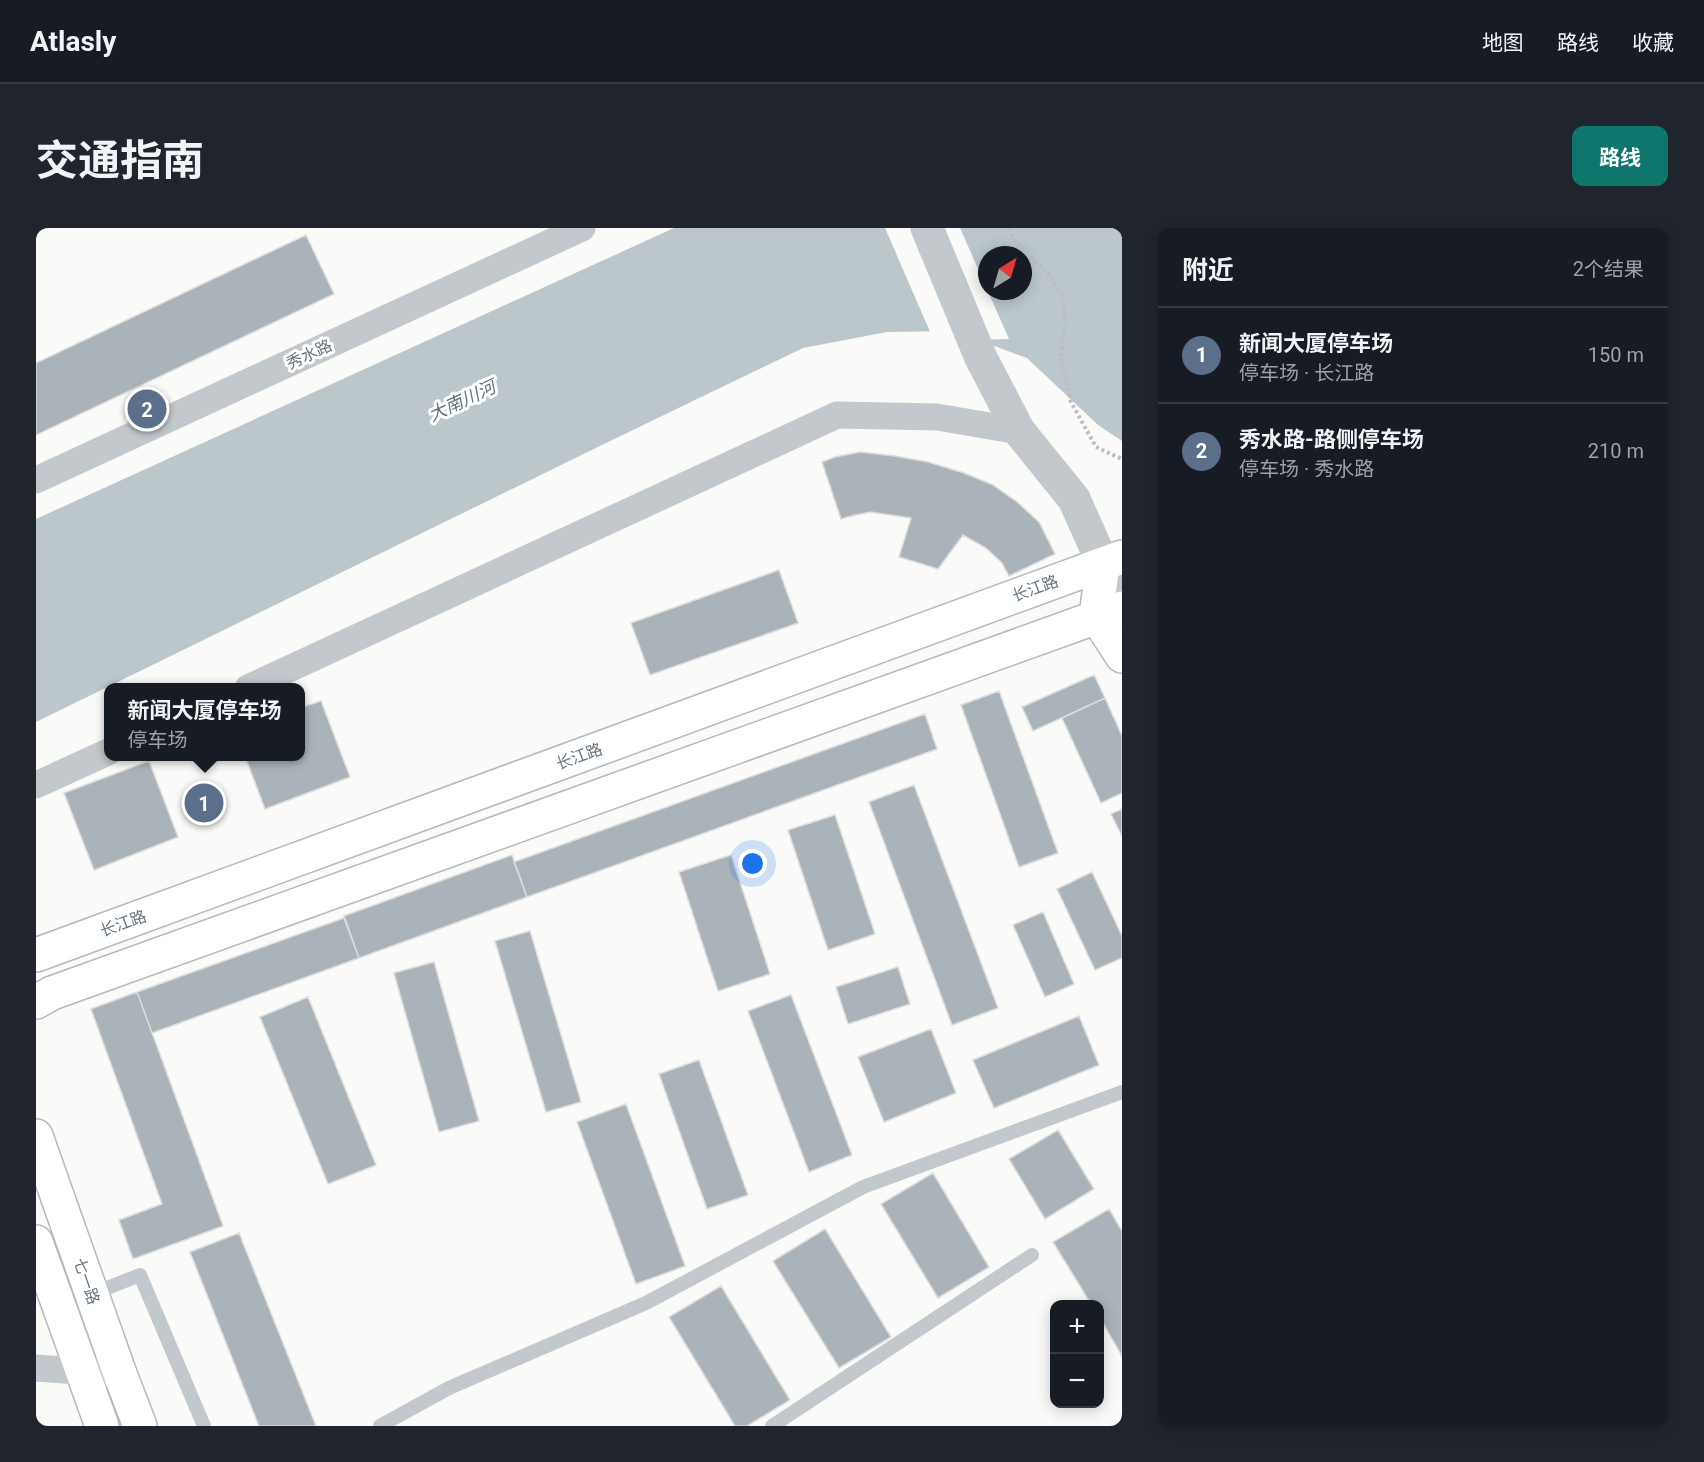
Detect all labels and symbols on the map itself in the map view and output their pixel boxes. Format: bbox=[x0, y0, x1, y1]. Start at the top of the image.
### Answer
north arrow bbox=[978, 246, 1032, 300]
street label: 秀水路 bbox=[283, 336, 335, 373]
water label: 大南川河 bbox=[425, 375, 502, 425]
pin: 2 bbox=[128, 386, 166, 432]
street label: 长江路 bbox=[1009, 571, 1061, 606]
street label: 长江路 bbox=[553, 739, 605, 774]
pin: 1 bbox=[184, 780, 224, 826]
your location bbox=[738, 849, 767, 878]
street label: 长江路 bbox=[97, 906, 149, 941]
street label: 七一路 bbox=[70, 1255, 103, 1307]

